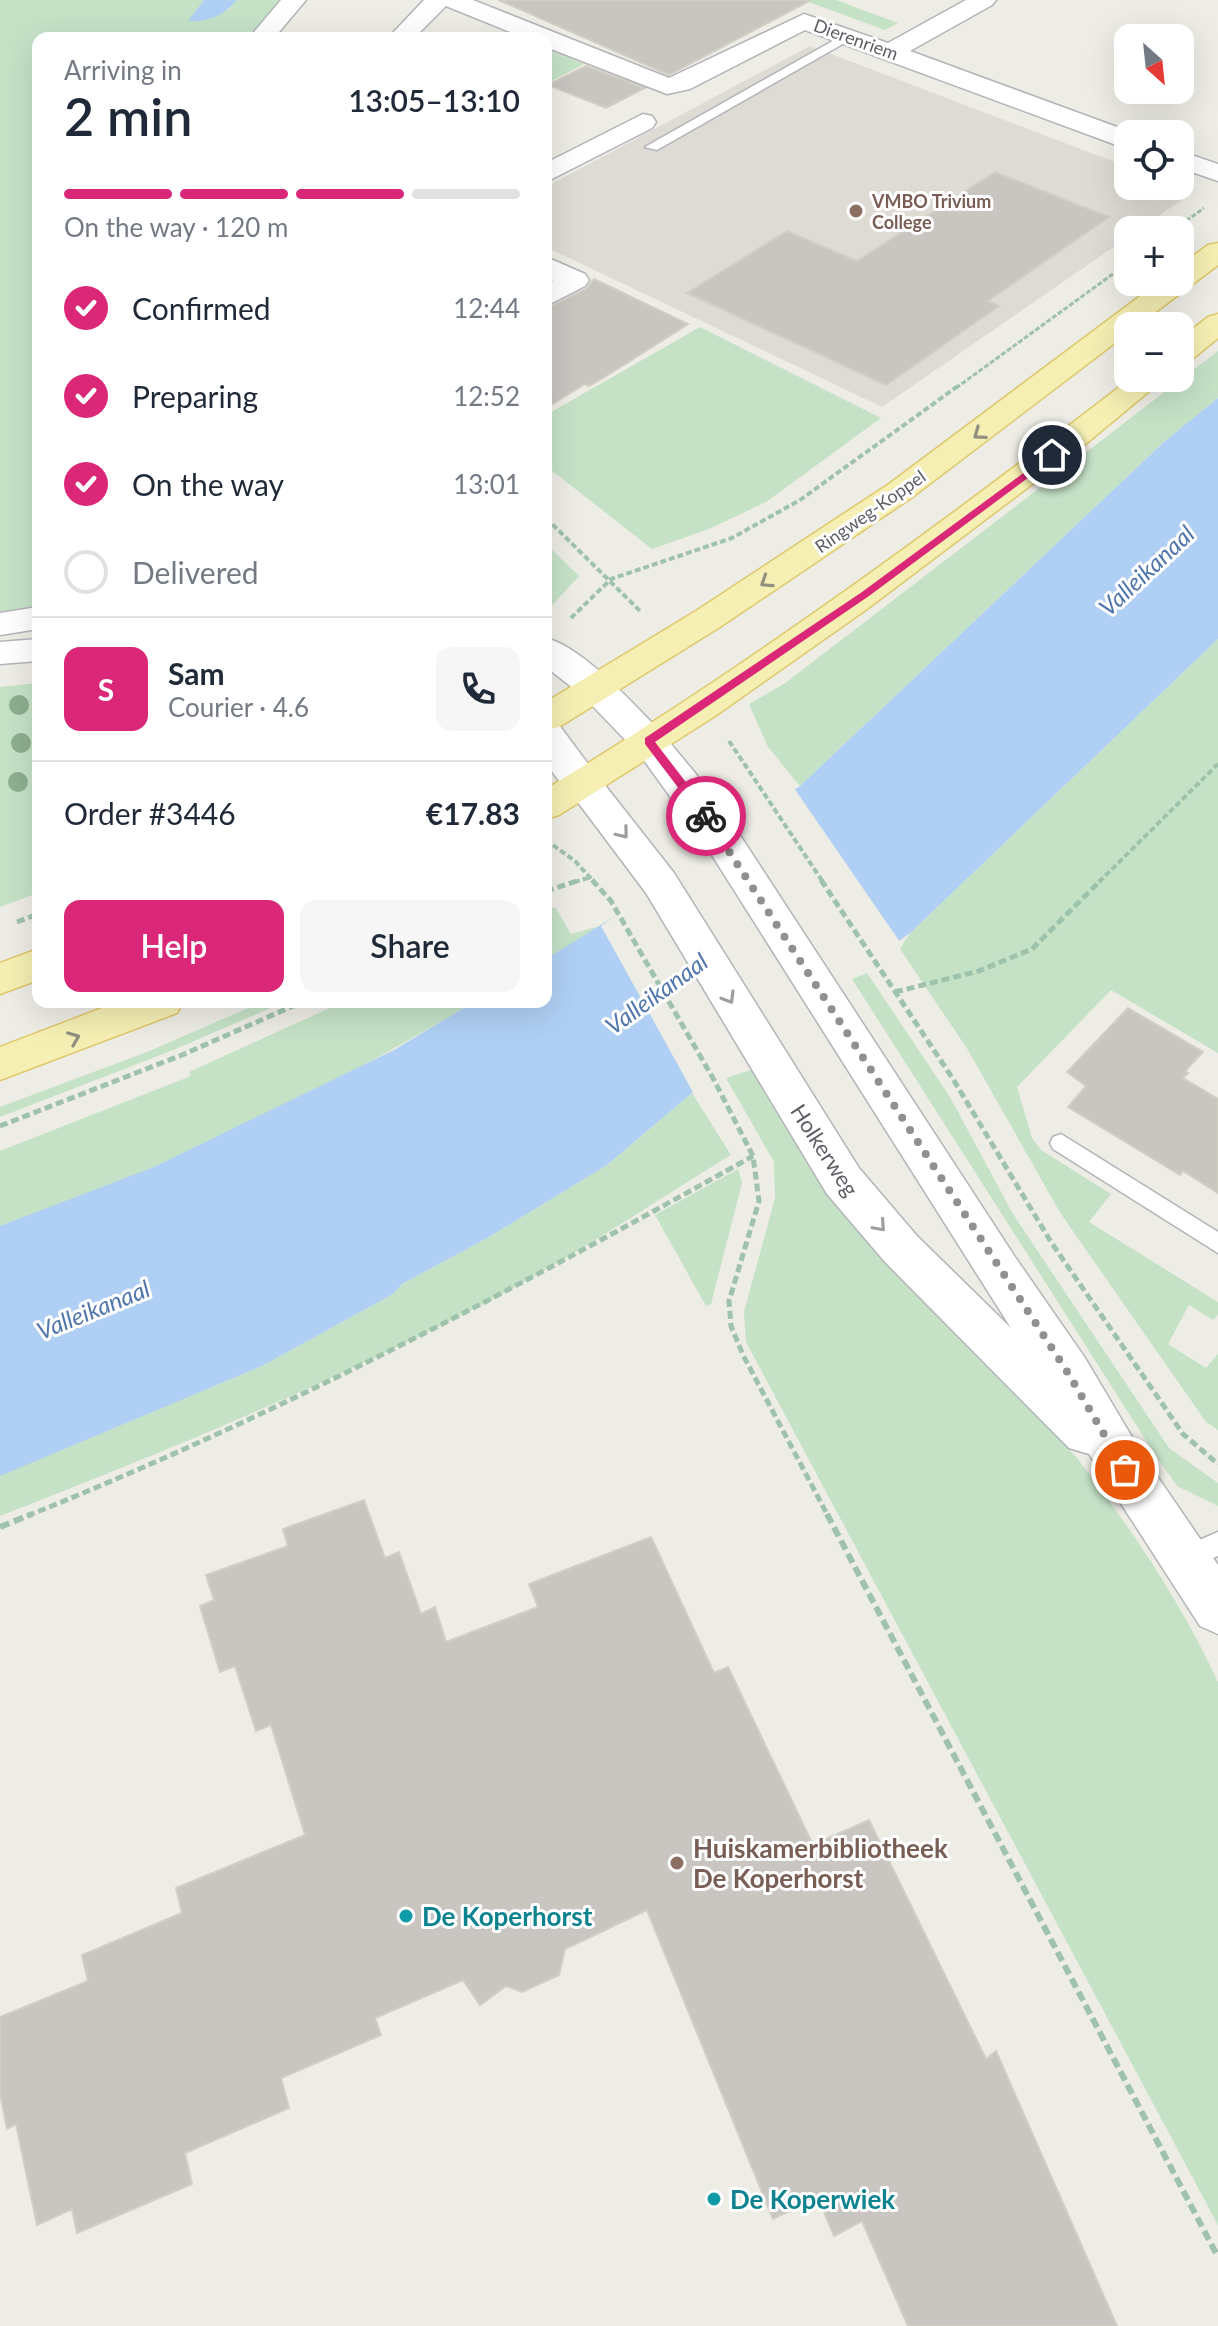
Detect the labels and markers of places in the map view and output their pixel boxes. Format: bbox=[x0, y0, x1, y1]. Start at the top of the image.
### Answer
place label: VMBO Trivium College bbox=[871, 190, 991, 233]
marker: VMBO Trivium College bbox=[847, 202, 865, 220]
pin bbox=[1018, 421, 1086, 489]
pin bbox=[1091, 1436, 1159, 1504]
place label: Huiskamerbibliotheek De Koperhorst bbox=[693, 1832, 948, 1894]
marker: Huiskamerbibliotheek De Koperhorst bbox=[668, 1854, 686, 1872]
place label: De Koperhorst bbox=[422, 1900, 593, 1932]
marker: De Koperhorst bbox=[397, 1907, 415, 1925]
place label: De Koperwiek bbox=[730, 2183, 895, 2215]
marker: De Koperwiek bbox=[705, 2190, 723, 2208]

